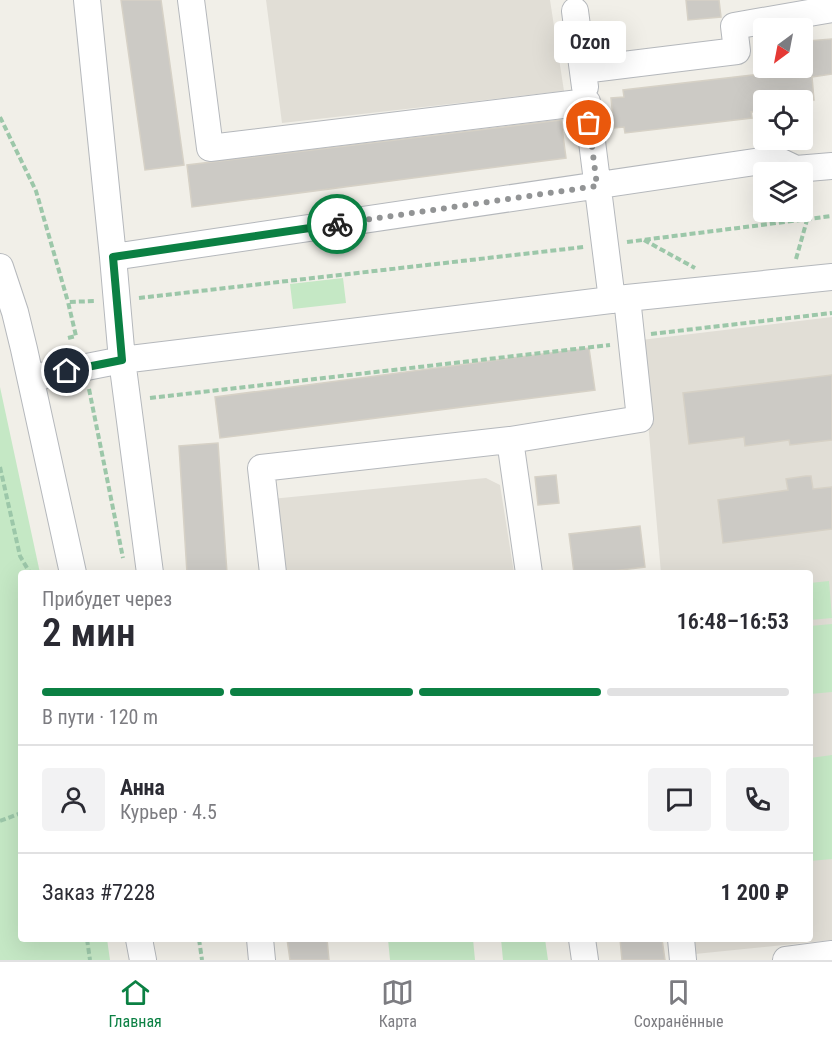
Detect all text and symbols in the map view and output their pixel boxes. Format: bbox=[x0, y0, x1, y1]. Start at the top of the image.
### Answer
north arrow bbox=[753, 18, 813, 78]
map controls bbox=[753, 18, 813, 222]
callout: Ozon bbox=[553, 21, 625, 63]
text: Ozon bbox=[570, 30, 610, 54]
button: locate bbox=[753, 90, 813, 150]
pin bbox=[563, 97, 614, 148]
icon: bag bbox=[572, 106, 605, 139]
button: layers bbox=[753, 162, 813, 222]
courier bbox=[307, 194, 367, 254]
icon: bike bbox=[321, 208, 354, 241]
pin bbox=[41, 345, 92, 396]
icon: home bbox=[50, 354, 83, 387]
text: Прибудет через bbox=[42, 587, 172, 611]
text: 16:48–16:53 bbox=[677, 609, 789, 634]
text: 2 мин bbox=[42, 610, 135, 656]
text: В пути · 120 m bbox=[42, 705, 158, 729]
button: person bbox=[42, 768, 105, 831]
button: chat bbox=[648, 768, 711, 831]
button: phone bbox=[726, 768, 789, 831]
text: Анна bbox=[120, 775, 165, 800]
text: Курьер · 4.5 bbox=[120, 800, 217, 824]
text: Заказ #7228 bbox=[42, 880, 155, 905]
text: 1 200 ₽ bbox=[721, 880, 789, 905]
tab: Главная bbox=[108, 976, 162, 1031]
tab: Карта bbox=[379, 976, 417, 1031]
tab: Сохранённые bbox=[634, 976, 724, 1031]

